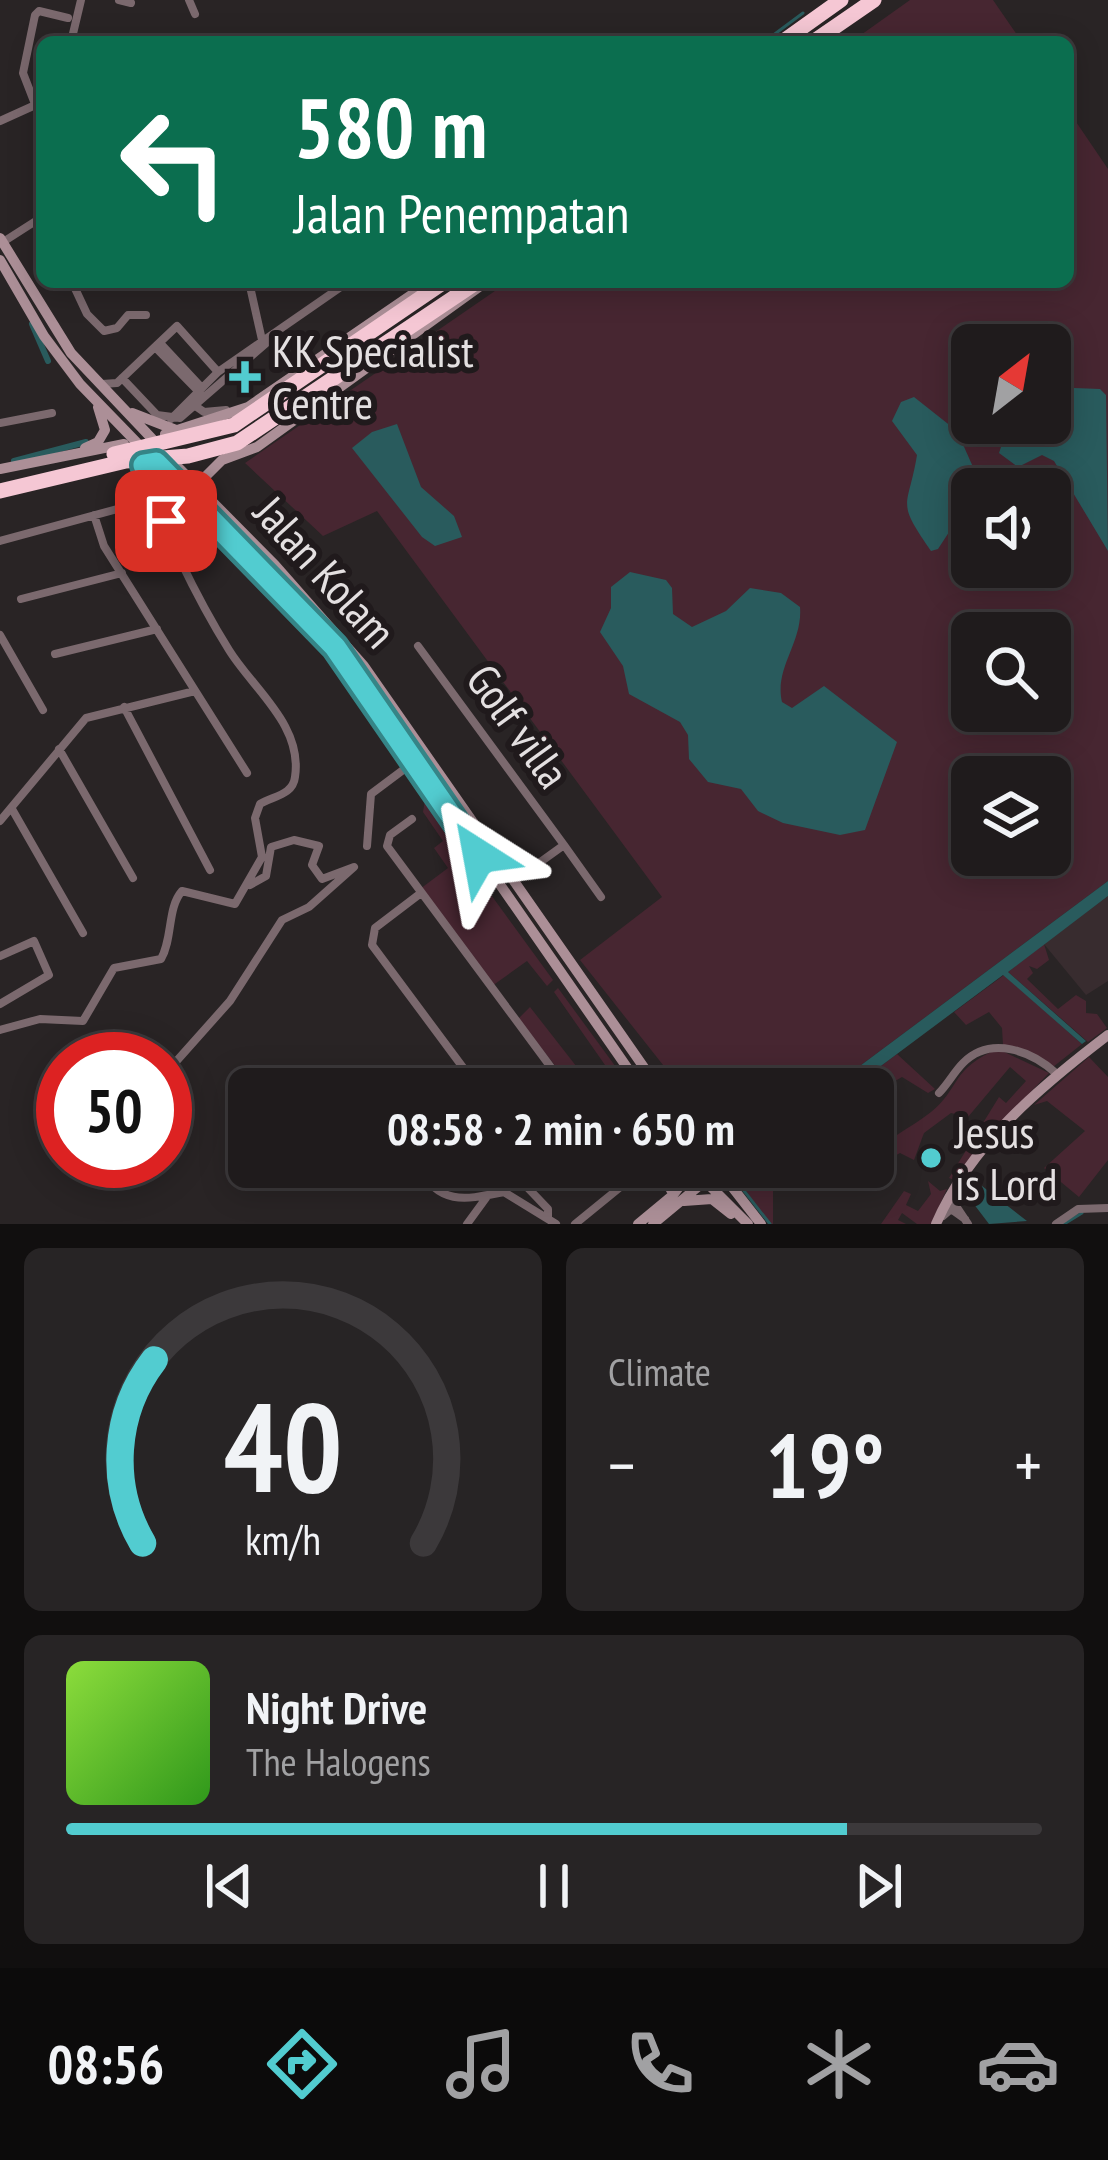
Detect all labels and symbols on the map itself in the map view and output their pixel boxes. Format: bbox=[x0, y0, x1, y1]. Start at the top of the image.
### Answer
place label: KK Specialist Centre bbox=[272, 321, 474, 431]
north arrow bbox=[951, 324, 1071, 444]
marker: KK Specialist Centre bbox=[229, 361, 261, 393]
pin bbox=[115, 470, 217, 572]
street label: Jalan Kolam bbox=[241, 482, 409, 659]
street label: Golf villa bbox=[454, 652, 583, 799]
position arrow bbox=[416, 793, 542, 919]
speed limit sign: 50 bbox=[36, 1032, 192, 1188]
place label: Jesus is Lord bbox=[953, 1102, 1057, 1212]
marker: Jesus is Lord bbox=[918, 1145, 944, 1171]

